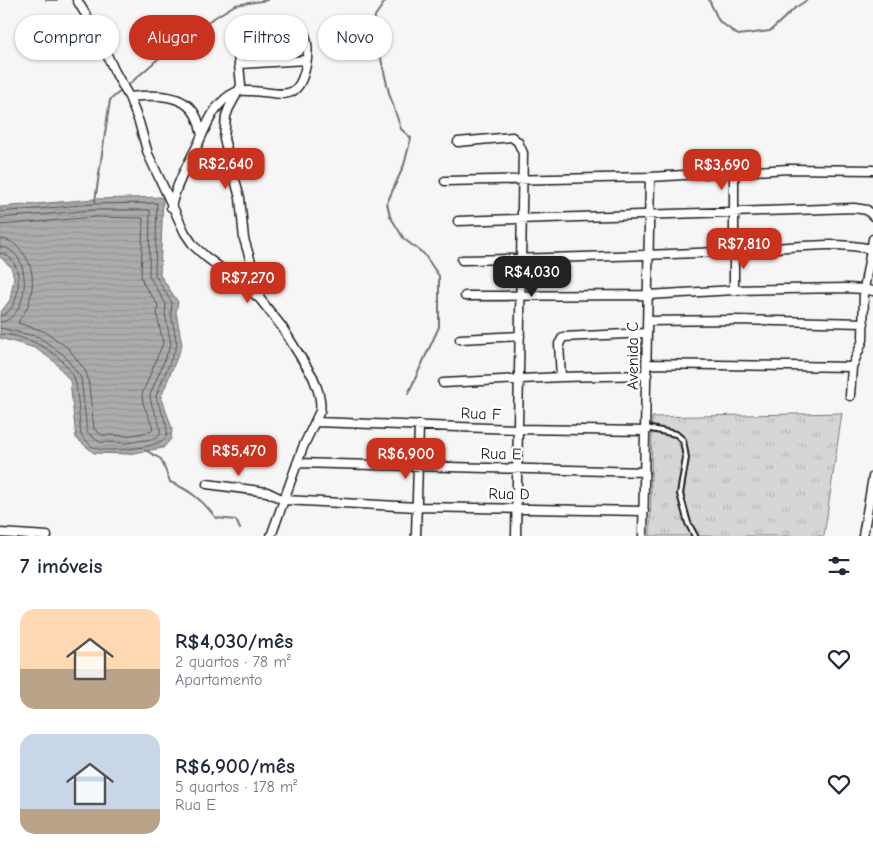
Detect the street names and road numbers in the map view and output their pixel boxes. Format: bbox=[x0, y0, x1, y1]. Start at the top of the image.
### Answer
street label: Avenida C bbox=[624, 322, 642, 390]
street label: Rua F bbox=[460, 404, 502, 424]
street label: Rua E bbox=[480, 445, 522, 463]
street label: Rua D bbox=[488, 485, 530, 503]

